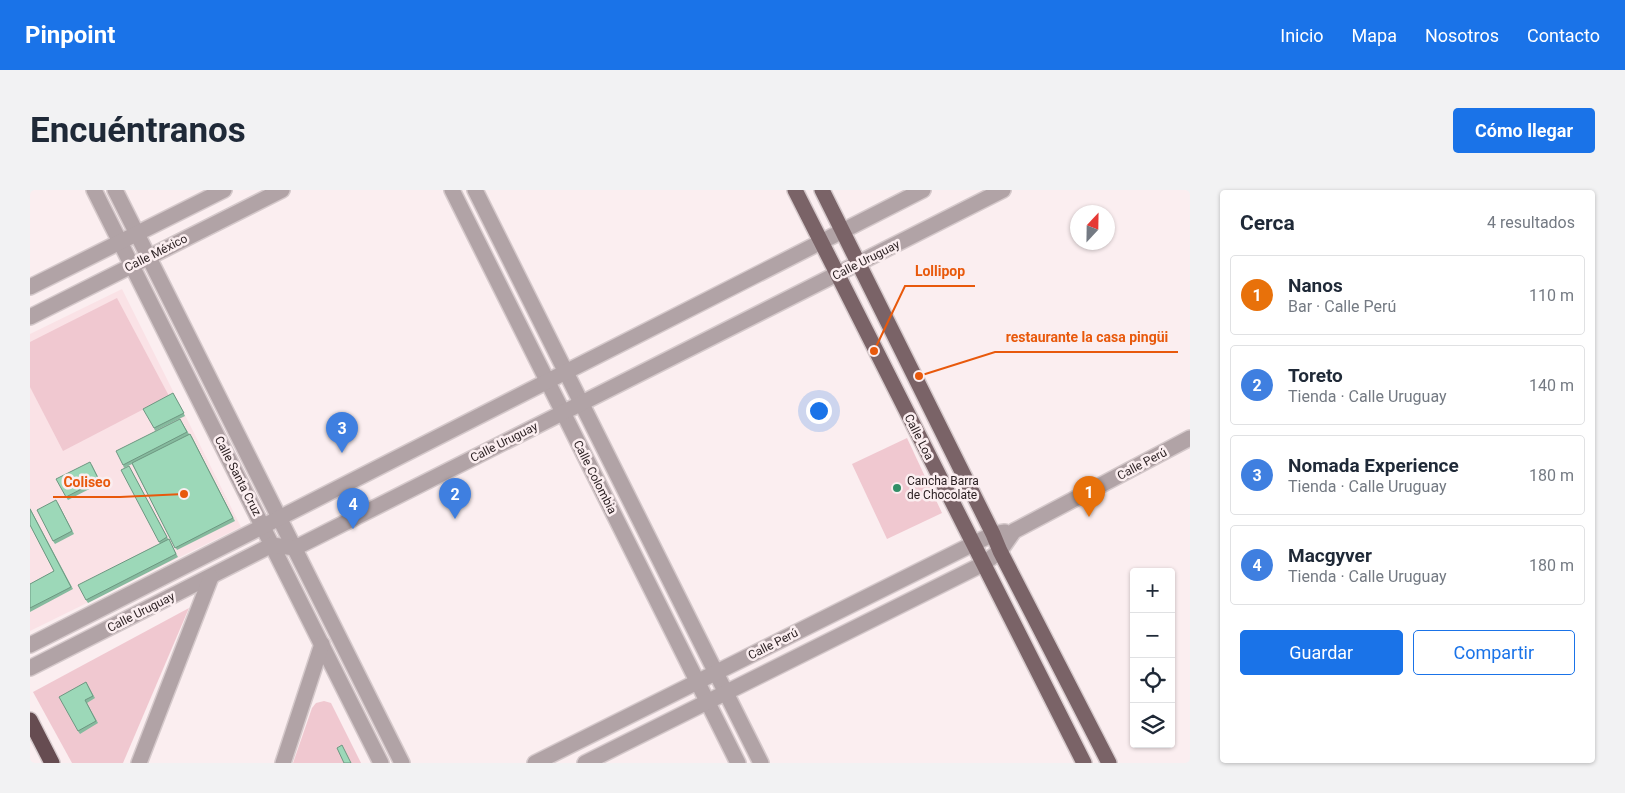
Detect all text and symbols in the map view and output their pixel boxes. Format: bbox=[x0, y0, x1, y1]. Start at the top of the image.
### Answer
text: Pinpoint bbox=[25, 21, 115, 49]
text: Inicio bbox=[1280, 25, 1324, 46]
text: Mapa bbox=[1352, 25, 1397, 46]
text: Nosotros bbox=[1425, 25, 1499, 46]
text: Contacto bbox=[1527, 25, 1600, 46]
button: Cómo llegar bbox=[1453, 108, 1595, 153]
text: Encuéntranos bbox=[30, 110, 246, 151]
north arrow bbox=[1070, 205, 1115, 250]
text: Cerca bbox=[1240, 211, 1295, 235]
text: 4 resultados bbox=[1487, 213, 1575, 232]
street label: Calle México bbox=[122, 231, 190, 275]
street label: Calle Uruguay bbox=[830, 237, 902, 283]
callout: Lollipop bbox=[905, 257, 975, 286]
text: Lollipop bbox=[915, 263, 965, 279]
text: Nanos bbox=[1288, 274, 1343, 297]
text: 1 bbox=[1252, 286, 1262, 305]
text: 110 m bbox=[1529, 286, 1574, 305]
text: Bar · Calle Perú bbox=[1288, 297, 1396, 316]
callout: restaurante la casa pingüi bbox=[995, 323, 1178, 352]
text: restaurante la casa pingüi bbox=[1006, 329, 1168, 345]
text: Toreto bbox=[1288, 364, 1343, 387]
text: 2 bbox=[1252, 376, 1262, 395]
text: 140 m bbox=[1529, 376, 1574, 395]
text: Tienda · Calle Uruguay bbox=[1288, 387, 1447, 406]
your location bbox=[806, 398, 832, 424]
pin: 3 bbox=[326, 412, 358, 453]
street label: Calle Loa bbox=[902, 412, 936, 462]
street label: Calle Uruguay bbox=[468, 419, 540, 465]
street label: Calle Santa Cruz bbox=[212, 434, 264, 518]
street label: Calle Colombia bbox=[570, 438, 620, 516]
street label: Calle Perú bbox=[1115, 445, 1169, 483]
text: Nomada Experience bbox=[1288, 454, 1459, 477]
text: 3 bbox=[1252, 466, 1262, 485]
text: 180 m bbox=[1529, 466, 1574, 485]
callout: Coliseo bbox=[53, 468, 120, 497]
text: Coliseo bbox=[63, 474, 111, 490]
place label: Cancha Barra de Chocolate bbox=[907, 474, 979, 502]
pin: 1 bbox=[1073, 476, 1105, 517]
text: Tienda · Calle Uruguay bbox=[1288, 477, 1447, 496]
pin: 2 bbox=[439, 478, 471, 519]
marker: Cancha Barra de Chocolate bbox=[891, 482, 903, 494]
pin: 4 bbox=[337, 488, 369, 529]
text: Macgyver bbox=[1288, 544, 1372, 567]
text: 4 bbox=[1252, 556, 1262, 575]
text: 180 m bbox=[1529, 556, 1574, 575]
text: Tienda · Calle Uruguay bbox=[1288, 567, 1447, 586]
map controls bbox=[1130, 568, 1175, 748]
button: + bbox=[1130, 568, 1175, 613]
street label: Calle Uruguay bbox=[105, 589, 177, 635]
button: − bbox=[1130, 613, 1175, 658]
street label: Calle Perú bbox=[746, 625, 800, 663]
button: Guardar bbox=[1240, 630, 1403, 675]
button: Compartir bbox=[1413, 630, 1575, 675]
button: locate bbox=[1130, 658, 1175, 703]
button: layers bbox=[1130, 703, 1175, 748]

